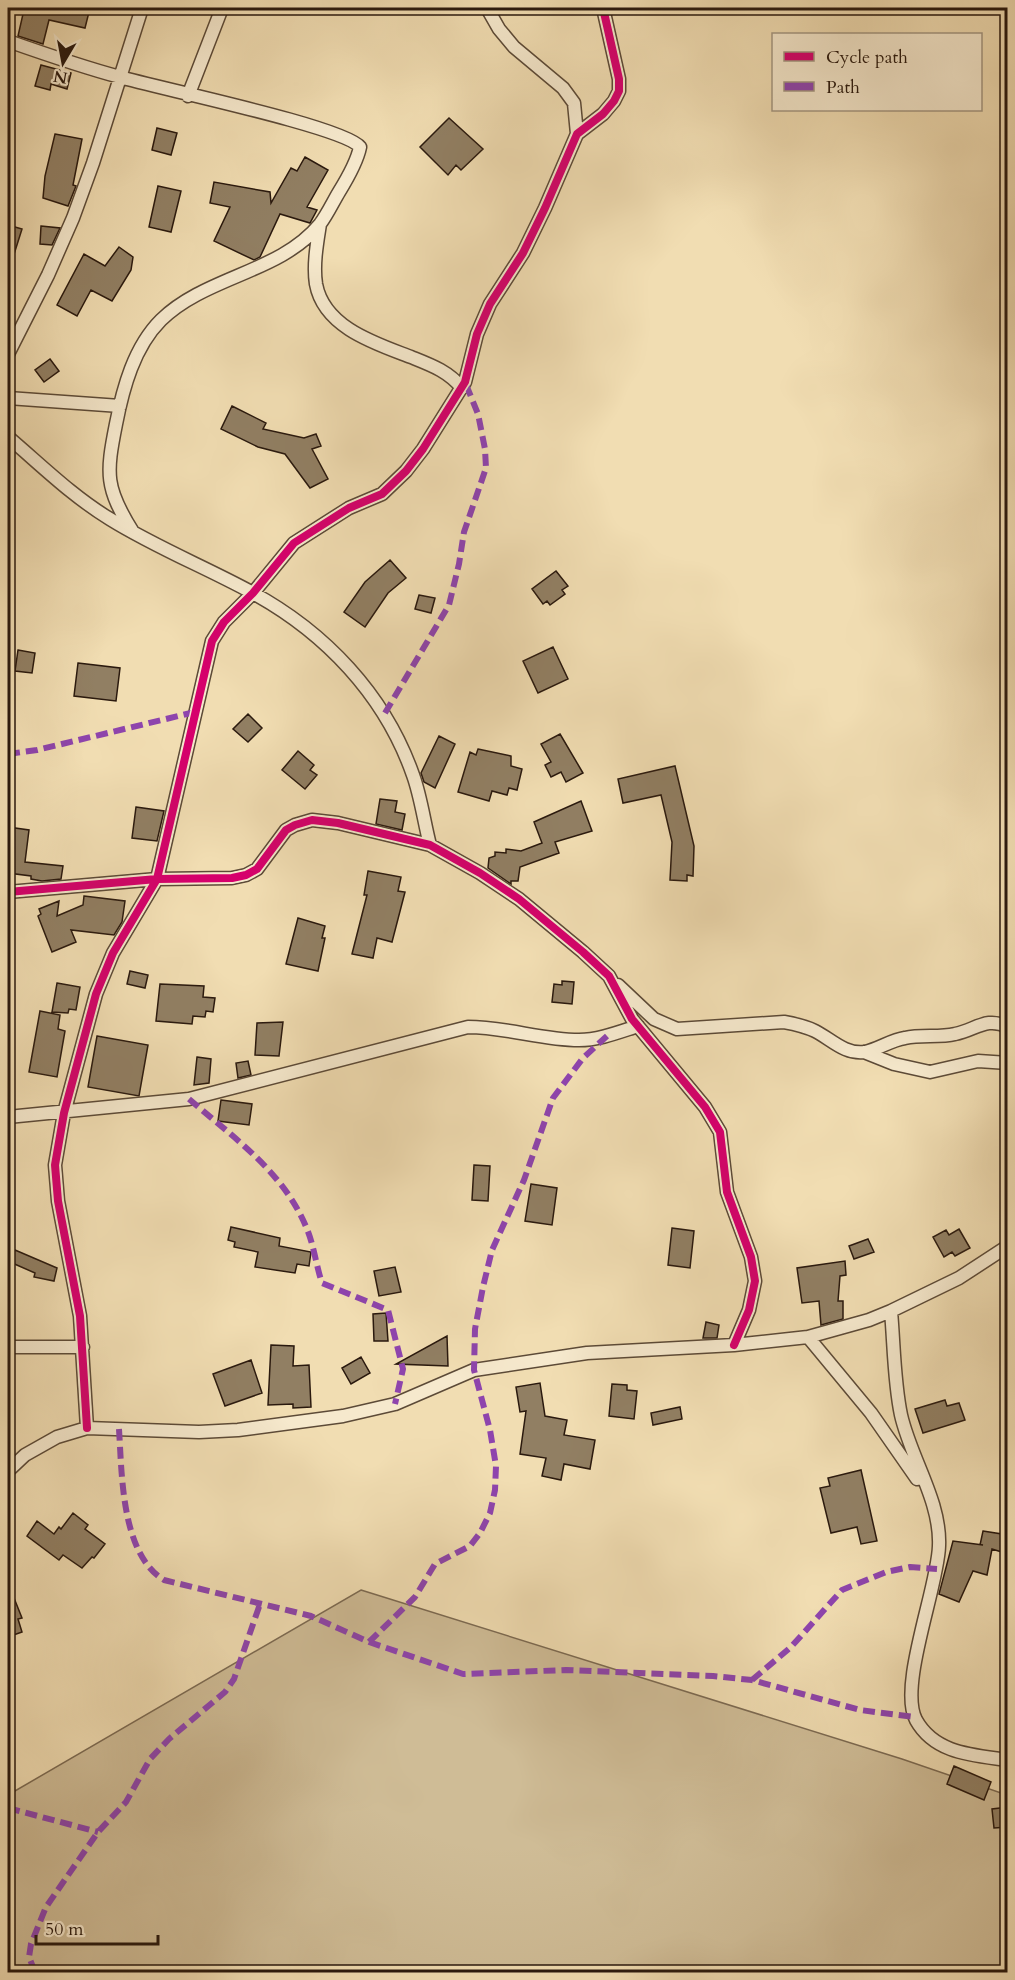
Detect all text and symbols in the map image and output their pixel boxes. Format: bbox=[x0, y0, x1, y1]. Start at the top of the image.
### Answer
north arrow bbox=[33, 33, 93, 93]
legend bbox=[772, 33, 982, 111]
text: Cycle path bbox=[826, 45, 908, 70]
text: N bbox=[52, 65, 69, 89]
text: Path bbox=[826, 75, 860, 100]
scale bar bbox=[36, 1908, 158, 1946]
text: 50 m bbox=[45, 1917, 84, 1942]

